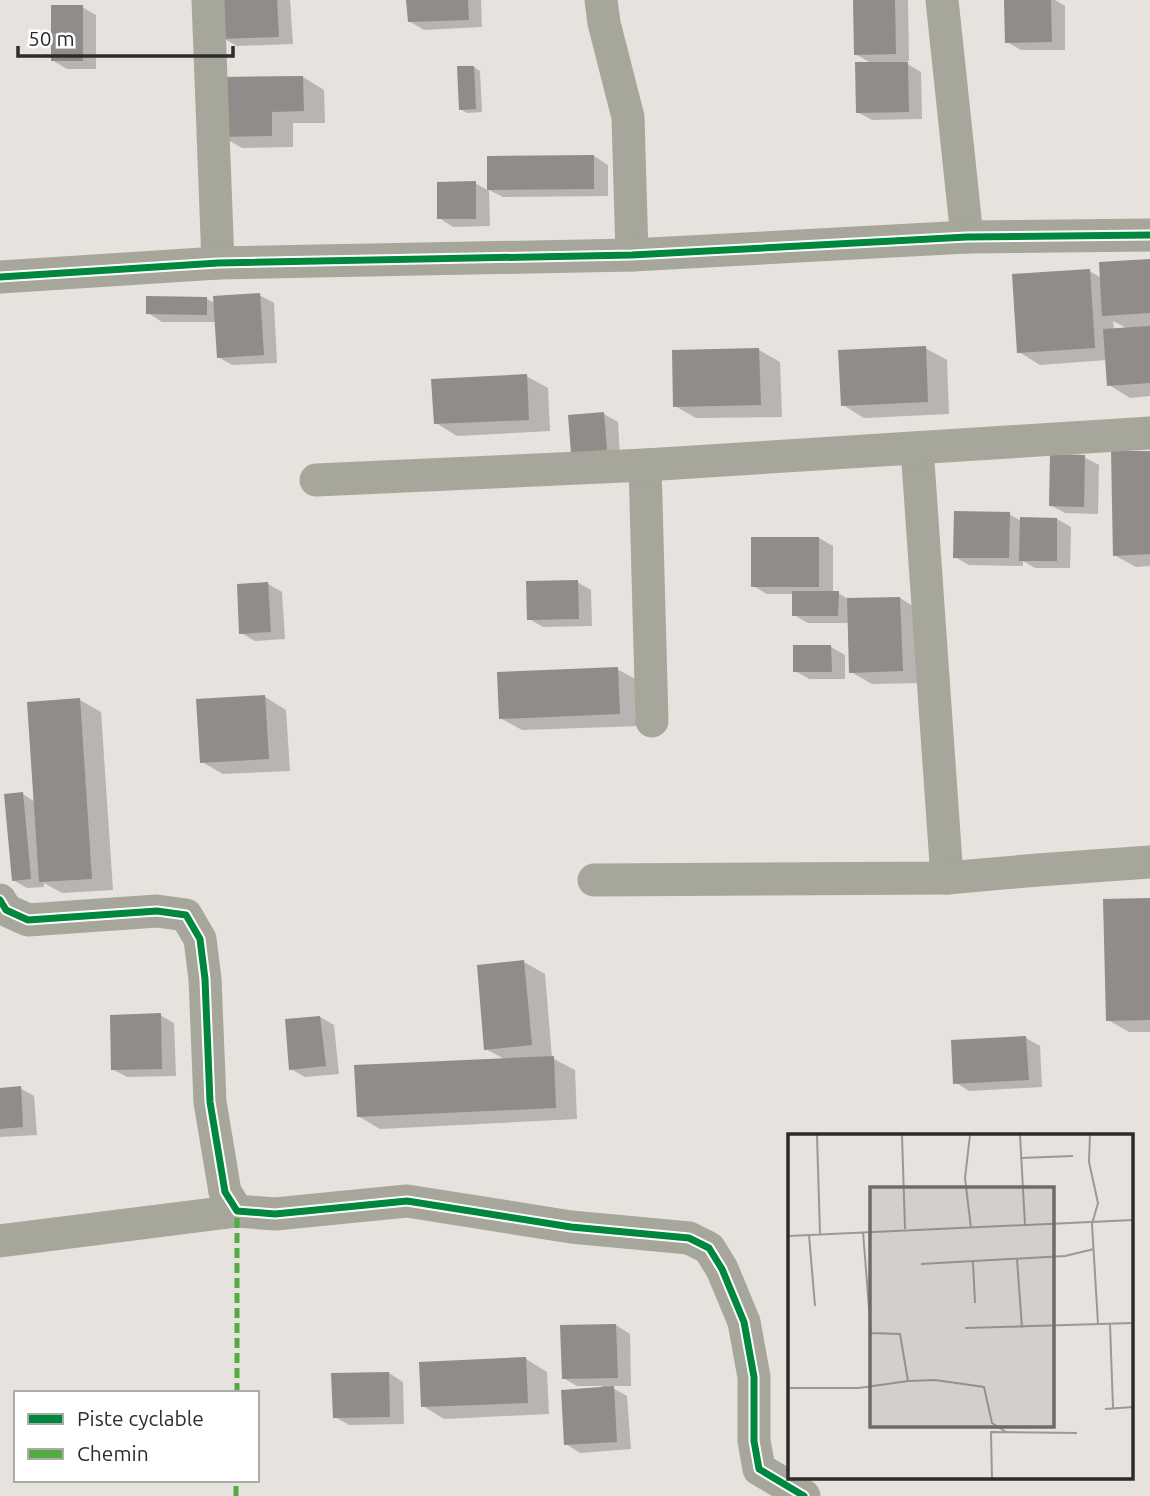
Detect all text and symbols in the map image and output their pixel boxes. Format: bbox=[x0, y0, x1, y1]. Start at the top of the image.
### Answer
scale bar bbox=[18, 14, 233, 58]
text: 50 m bbox=[28, 26, 75, 50]
inset map bbox=[788, 1134, 1132, 1478]
legend bbox=[14, 1391, 259, 1482]
text: Piste cyclable bbox=[77, 1406, 204, 1430]
text: Chemin bbox=[77, 1441, 149, 1465]

